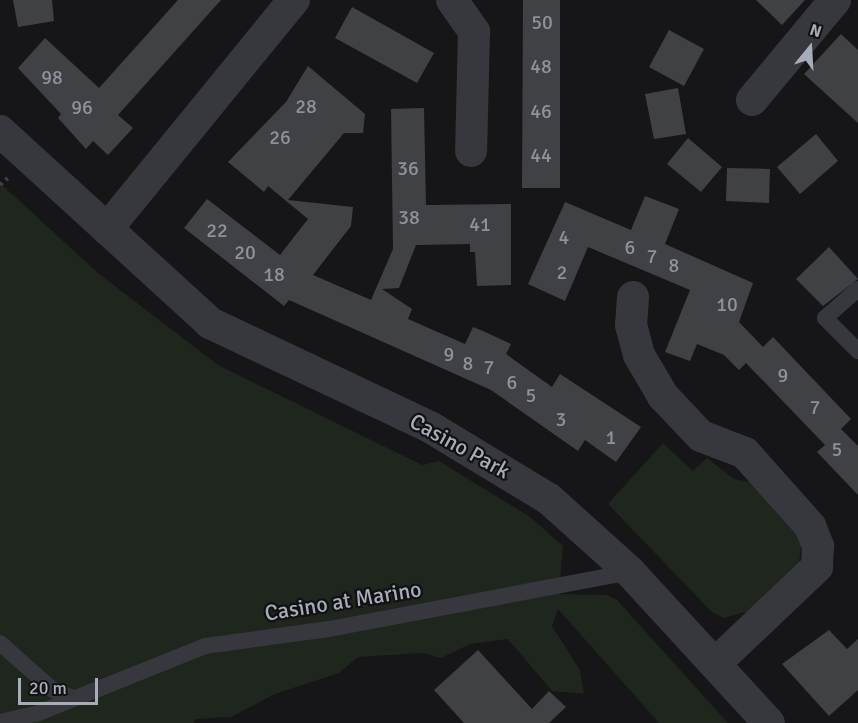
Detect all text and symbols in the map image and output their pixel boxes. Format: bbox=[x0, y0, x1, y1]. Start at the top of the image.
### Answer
house number: 50 bbox=[531, 10, 553, 34]
north arrow bbox=[780, 18, 840, 78]
text: N bbox=[807, 20, 824, 42]
house number: 48 bbox=[530, 54, 552, 78]
house number: 98 bbox=[41, 65, 63, 89]
house number: 28 bbox=[295, 94, 317, 118]
house number: 96 bbox=[71, 95, 93, 119]
house number: 46 bbox=[530, 99, 552, 123]
house number: 26 bbox=[269, 125, 291, 149]
house number: 44 bbox=[530, 143, 552, 167]
house number: 36 bbox=[397, 156, 419, 180]
house number: 38 bbox=[398, 205, 420, 229]
house number: 41 bbox=[469, 212, 491, 236]
house number: 22 bbox=[206, 218, 228, 242]
house number: 4 bbox=[559, 225, 569, 249]
house number: 6 bbox=[625, 235, 635, 259]
house number: 20 bbox=[234, 240, 256, 264]
house number: 7 bbox=[647, 244, 657, 268]
house number: 8 bbox=[669, 253, 679, 277]
house number: 2 bbox=[557, 260, 567, 284]
house number: 18 bbox=[263, 262, 285, 286]
house number: 10 bbox=[716, 292, 738, 316]
house number: 9 bbox=[444, 342, 454, 366]
house number: 8 bbox=[463, 351, 473, 375]
house number: 7 bbox=[484, 355, 494, 379]
house number: 9 bbox=[778, 363, 788, 387]
house number: 6 bbox=[507, 370, 517, 394]
house number: 5 bbox=[526, 383, 536, 407]
house number: 7 bbox=[810, 395, 820, 419]
house number: 3 bbox=[556, 407, 566, 431]
street label: Casino Park bbox=[405, 408, 515, 484]
house number: 1 bbox=[606, 425, 616, 449]
house number: 5 bbox=[832, 437, 842, 461]
street label: Casino at Marino bbox=[263, 576, 423, 626]
scale bar bbox=[21, 666, 100, 704]
text: 20 m bbox=[29, 677, 67, 699]

